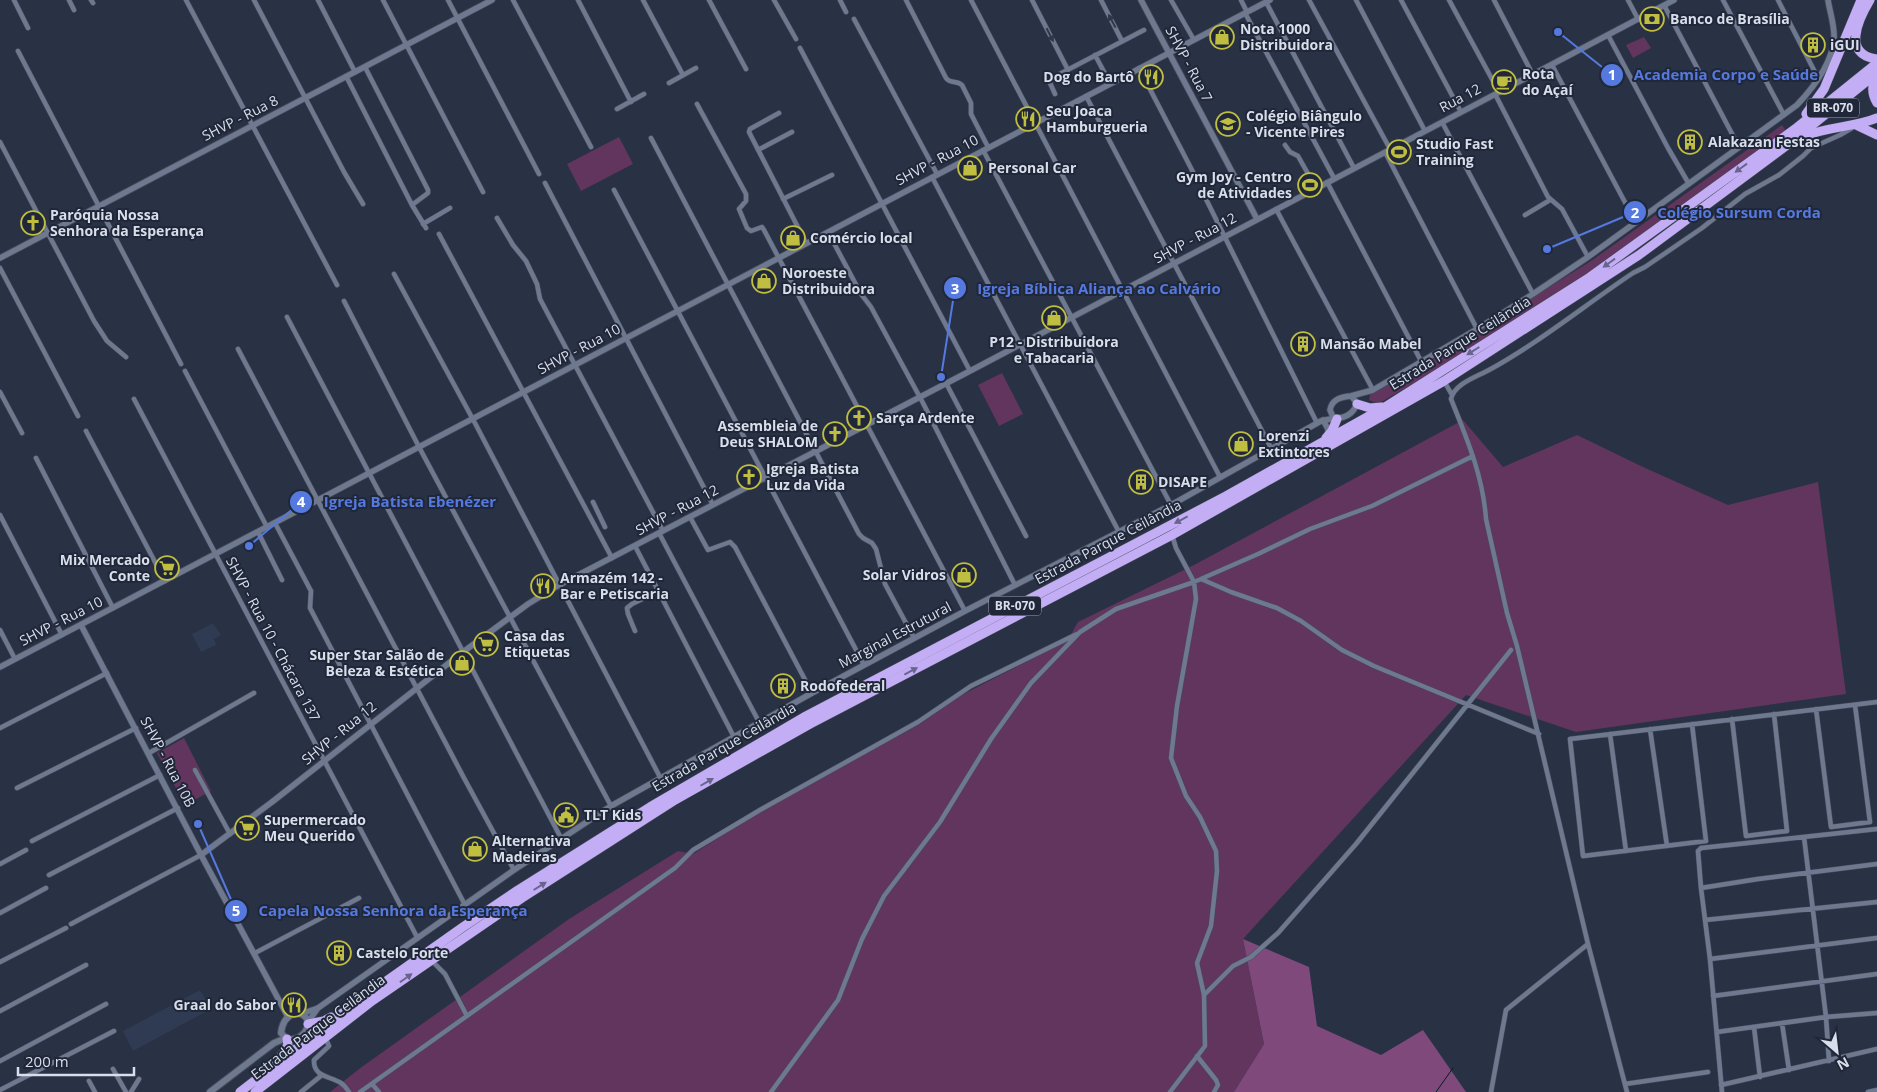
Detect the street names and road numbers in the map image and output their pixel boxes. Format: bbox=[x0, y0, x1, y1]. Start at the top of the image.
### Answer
street label: SHVP - Rua 7 bbox=[1162, 23, 1217, 105]
street label: Rua 12 bbox=[1436, 79, 1484, 116]
street label: SHVP - Rua 8 bbox=[198, 90, 281, 145]
road number: BR-070 bbox=[1807, 99, 1859, 118]
street label: SHVP - Rua 10 bbox=[892, 130, 981, 189]
street label: SHVP - Rua 12 bbox=[1150, 208, 1239, 267]
street label: Estrada Parque Ceilândia bbox=[1385, 291, 1534, 394]
street label: SHVP - Rua 10 bbox=[534, 319, 623, 378]
street label: SHVP - Rua 12 bbox=[632, 480, 721, 539]
street label: Estrada Parque Ceilândia bbox=[1031, 495, 1184, 588]
street label: SHVP - Rua 10 - Chácara 137 bbox=[222, 553, 325, 724]
street label: SHVP - Rua 10 bbox=[16, 591, 106, 650]
road number: BR-070 bbox=[989, 596, 1041, 616]
street label: Marginal Estrutural bbox=[835, 597, 954, 672]
street label: SHVP - Rua 12 bbox=[297, 697, 380, 769]
street label: Estrada Parque Ceilândia bbox=[648, 697, 799, 796]
street label: SHVP - Rua 10B bbox=[137, 713, 200, 810]
street label: Estrada Parque Ceilândia bbox=[247, 970, 389, 1083]

